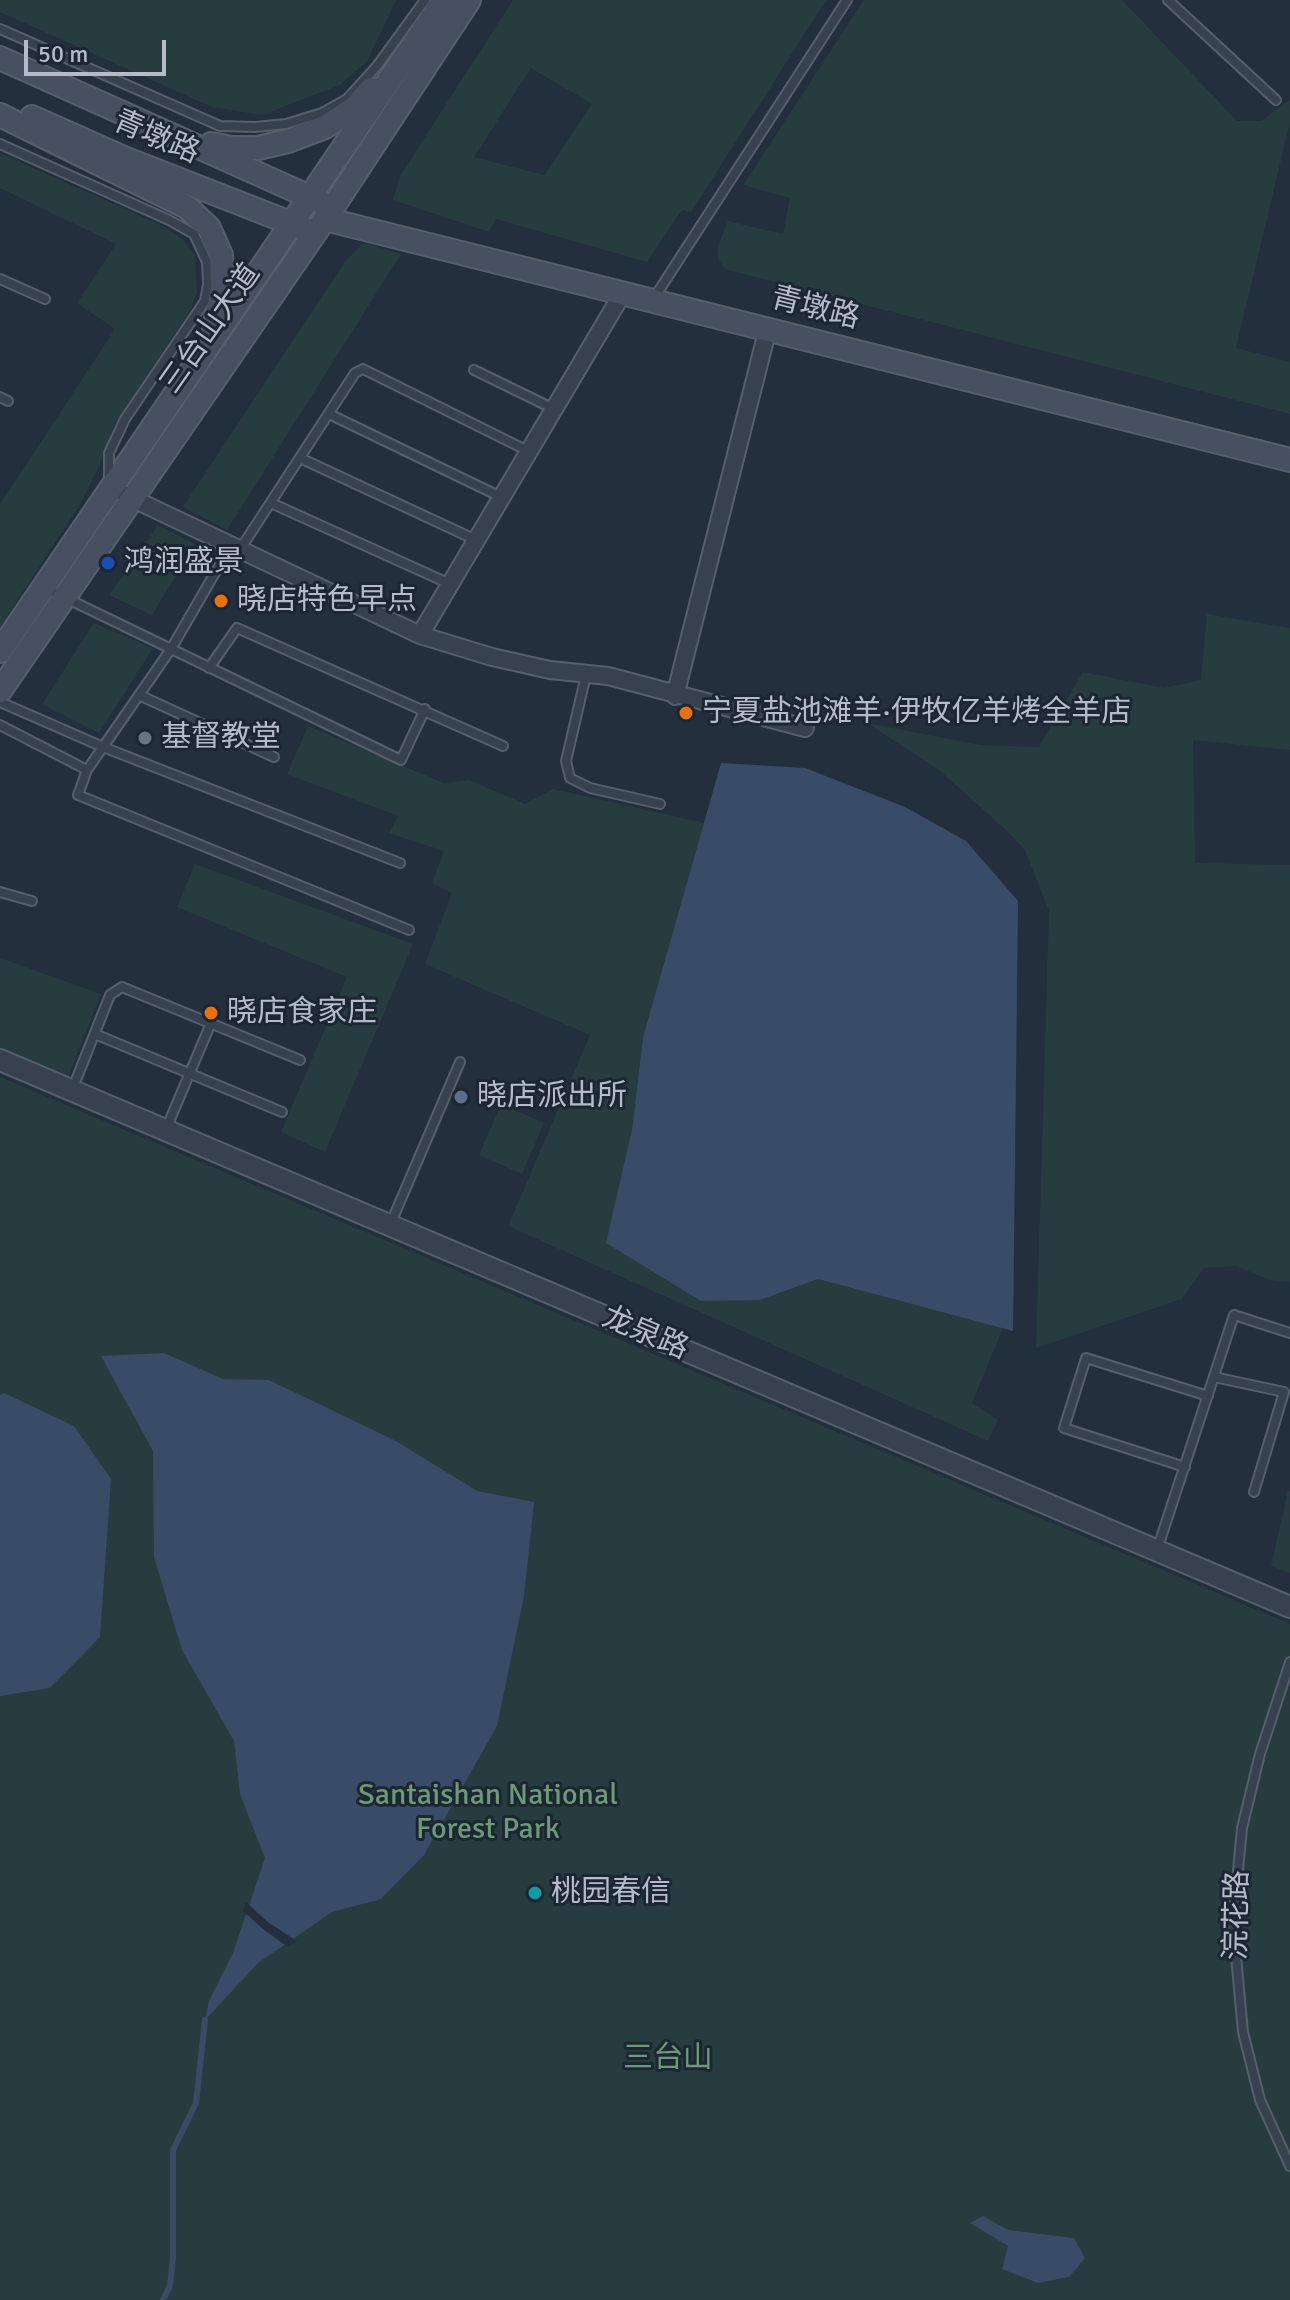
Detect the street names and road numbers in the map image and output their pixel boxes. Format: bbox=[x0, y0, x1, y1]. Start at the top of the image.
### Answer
street label: 青墩路 bbox=[108, 104, 204, 172]
street label: 三台山大道 bbox=[153, 257, 269, 401]
street label: 青墩路 bbox=[767, 281, 863, 337]
street label: 龙泉路 bbox=[597, 1300, 693, 1368]
street label: 浣花路 bbox=[1219, 1870, 1257, 1960]

